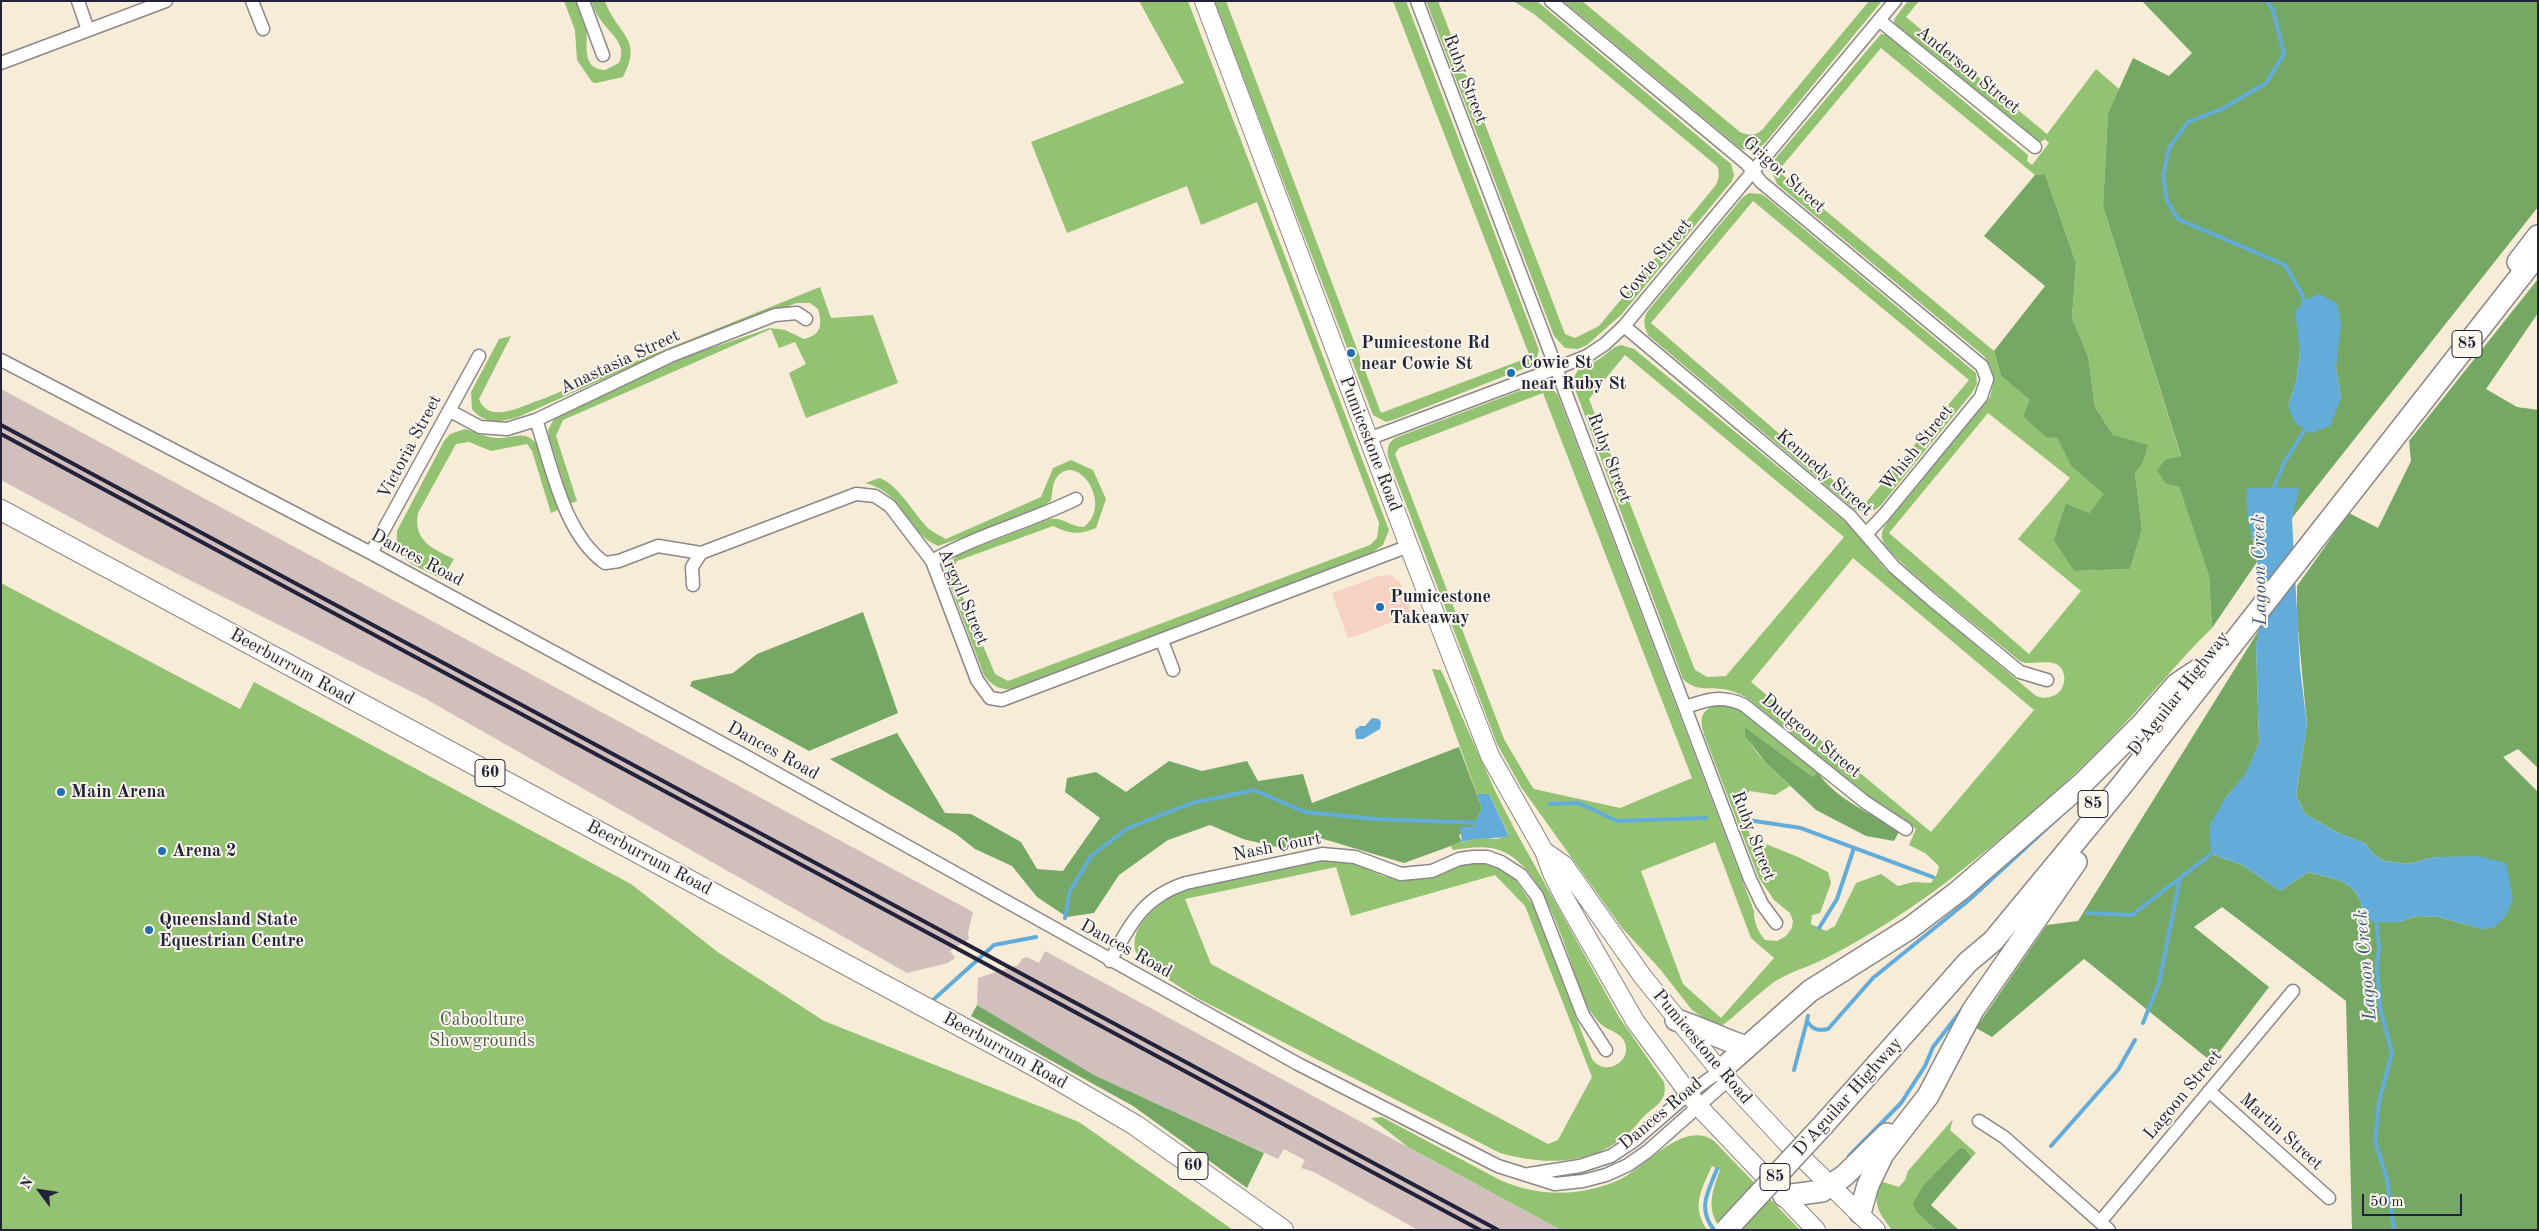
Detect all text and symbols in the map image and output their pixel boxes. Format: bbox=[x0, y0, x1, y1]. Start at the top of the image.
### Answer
street label: Anderson Street bbox=[1912, 21, 2024, 119]
street label: Ruby Street bbox=[1438, 31, 1492, 127]
street label: Grigor Street bbox=[1738, 132, 1830, 218]
street label: Cowie Street bbox=[1615, 215, 1697, 305]
street label: Anastasia Street bbox=[557, 325, 683, 399]
road number: 85 bbox=[2452, 330, 2482, 358]
place label: Pumicestone Rd near Cowie St bbox=[1361, 332, 1490, 374]
marker: Pumicestone Rd near Cowie St bbox=[1345, 347, 1357, 359]
place label: Cowie St near Ruby St bbox=[1521, 352, 1626, 394]
marker: Cowie St near Ruby St bbox=[1505, 367, 1517, 379]
street label: Pumicestone Road bbox=[1334, 373, 1406, 515]
street label: Victoria Street bbox=[373, 391, 447, 503]
street label: Whish Street bbox=[1876, 401, 1958, 495]
street label: Ruby Street bbox=[1582, 410, 1636, 506]
street label: Kennedy Street bbox=[1771, 425, 1877, 521]
water label: Lagoon Creek bbox=[2248, 514, 2272, 626]
street label: Dances Road bbox=[367, 525, 467, 591]
street label: Argyll Street bbox=[933, 545, 993, 649]
place label: Pumicestone Takeaway bbox=[1390, 586, 1491, 628]
marker: Pumicestone Takeaway bbox=[1374, 601, 1386, 613]
street label: Beerburrum Road bbox=[226, 624, 358, 710]
street label: D'Aguilar Highway bbox=[2124, 627, 2234, 761]
street label: Dudgeon Street bbox=[1757, 689, 1865, 783]
street label: Dances Road bbox=[723, 717, 823, 785]
road number: 60 bbox=[475, 760, 505, 786]
place label: Main Arena bbox=[71, 781, 166, 803]
marker: Main Arena bbox=[55, 786, 67, 798]
street label: Ruby Street bbox=[1726, 788, 1780, 884]
road number: 85 bbox=[2078, 791, 2108, 818]
street label: Beerburrum Road bbox=[583, 816, 715, 900]
street label: Nash Court bbox=[1231, 828, 1323, 866]
place label: Arena 2 bbox=[172, 840, 237, 862]
marker: Arena 2 bbox=[156, 845, 168, 857]
water label: Lagoon Creek bbox=[2350, 908, 2382, 1022]
place label: Queensland State Equestrian Centre bbox=[159, 909, 304, 952]
street label: Dances Road bbox=[1076, 915, 1176, 983]
marker: Queensland State Equestrian Centre bbox=[143, 924, 155, 936]
street label: Pumicestone Road bbox=[1648, 985, 1756, 1109]
street label: Beerburrum Road bbox=[939, 1008, 1071, 1094]
park label: Caboolture Showgrounds bbox=[429, 1009, 535, 1052]
street label: D'Aguilar Highway bbox=[1789, 1033, 1907, 1161]
street label: Lagoon Street bbox=[2139, 1046, 2227, 1144]
street label: Dances Road bbox=[1615, 1073, 1707, 1155]
street label: Martin Street bbox=[2235, 1089, 2327, 1175]
road number: 60 bbox=[1178, 1152, 1208, 1180]
road number: 85 bbox=[1760, 1164, 1790, 1190]
north arrow bbox=[15, 1166, 65, 1216]
text: N bbox=[18, 1175, 36, 1191]
scale bar bbox=[2364, 1184, 2464, 1216]
text: 50 m bbox=[2370, 1195, 2404, 1210]

